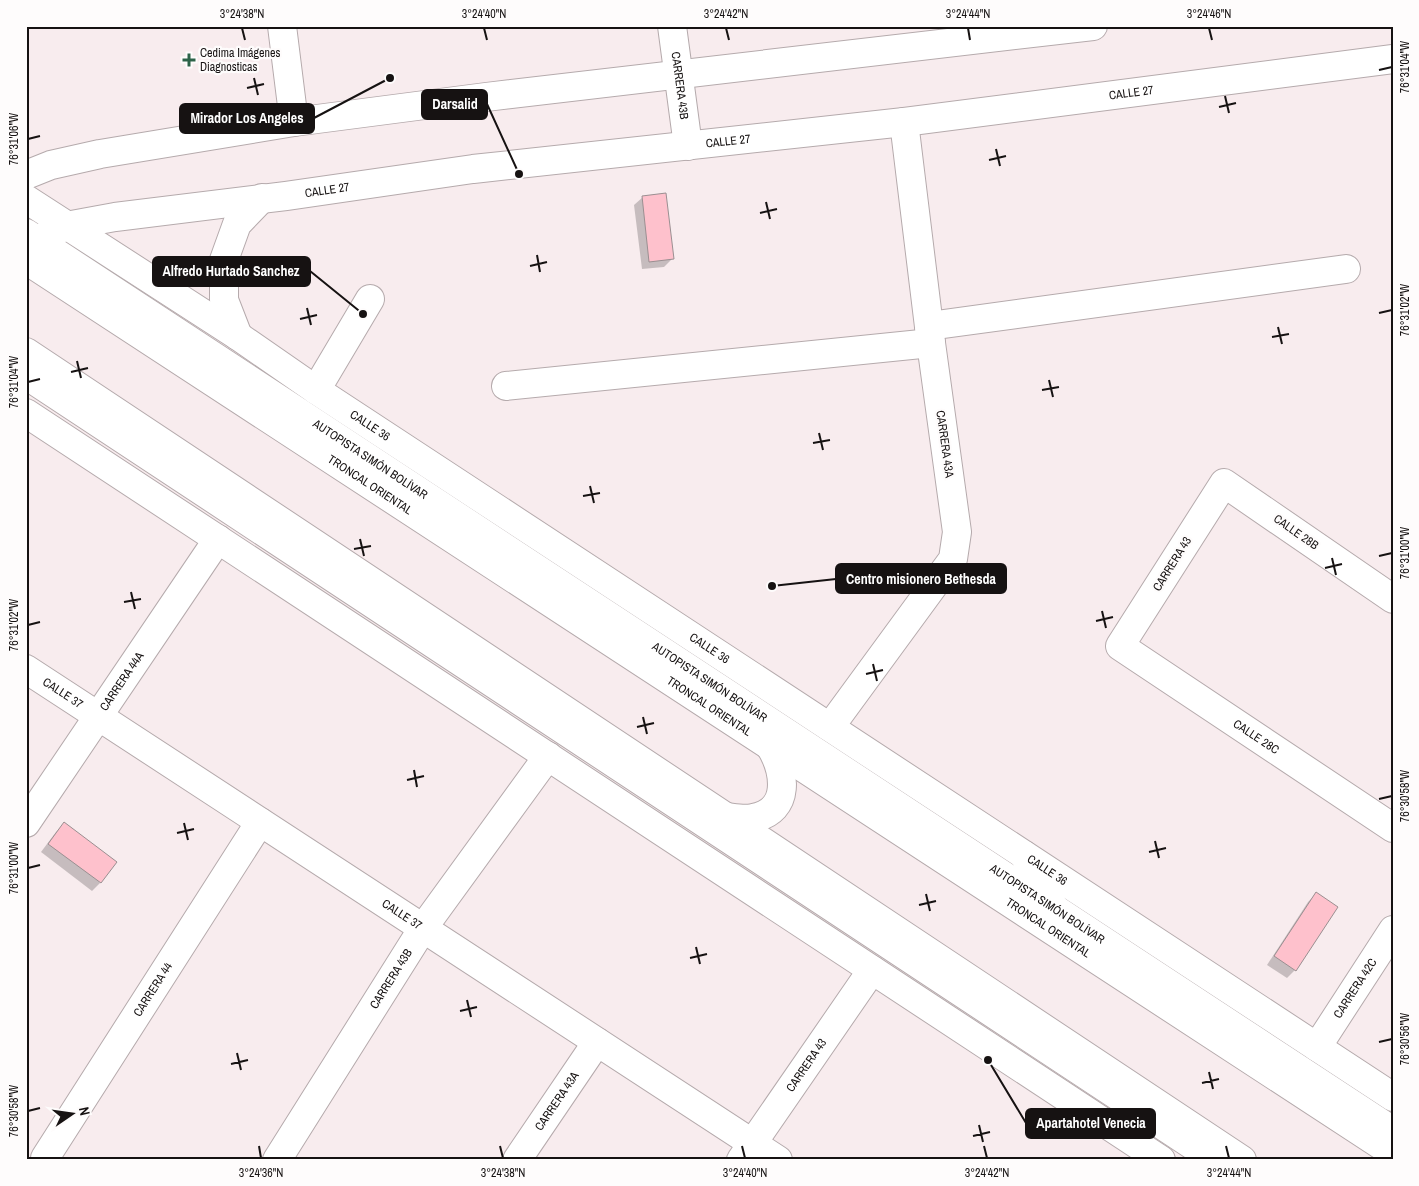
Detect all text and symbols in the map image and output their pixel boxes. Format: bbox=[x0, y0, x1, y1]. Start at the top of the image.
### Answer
text: 3°24'38"N bbox=[220, 6, 264, 22]
text: 3°24'40"N bbox=[462, 6, 506, 22]
text: 3°24'42"N bbox=[704, 6, 748, 22]
text: 3°24'44"N bbox=[946, 6, 990, 22]
text: 3°24'46"N bbox=[1187, 6, 1231, 22]
text: 76°31'04"W bbox=[1397, 40, 1413, 93]
place label: Cedima Imágenes Diagnosticas bbox=[200, 45, 280, 75]
street label: CARRERA 43B bbox=[668, 51, 692, 121]
marker: Cedima Imágenes Diagnosticas bbox=[182, 53, 196, 67]
street label: CALLE 27 bbox=[1108, 82, 1155, 104]
callout: Darsalid bbox=[422, 90, 487, 119]
text: Darsalid bbox=[432, 95, 478, 113]
callout: Mirador Los Angeles bbox=[180, 104, 314, 133]
text: Mirador Los Angeles bbox=[190, 109, 304, 127]
text: 76°31'06"W bbox=[6, 112, 22, 165]
street label: CALLE 27 bbox=[705, 131, 752, 152]
street label: CALLE 27 bbox=[304, 179, 351, 201]
callout: Alfredo Hurtado Sanchez bbox=[153, 257, 310, 286]
text: Alfredo Hurtado Sanchez bbox=[162, 262, 300, 280]
text: 76°31'02"W bbox=[1397, 283, 1413, 336]
text: 76°31'04"W bbox=[6, 355, 22, 408]
street label: CALLE 36 bbox=[347, 406, 393, 445]
street label: CARRERA 43A bbox=[932, 409, 958, 479]
street label: AUTOPISTA SIMÓN BOLÍVAR bbox=[309, 415, 431, 503]
street label: TRONCAL ORIENTAL bbox=[325, 451, 416, 519]
street label: CALLE 28B bbox=[1270, 511, 1322, 554]
text: 76°31'00"W bbox=[1397, 526, 1413, 579]
street label: CARRERA 43 bbox=[1149, 534, 1195, 594]
callout: Centro misionero Bethesda bbox=[836, 564, 1006, 593]
text: Centro misionero Bethesda bbox=[846, 570, 997, 588]
text: 76°31'02"W bbox=[6, 598, 22, 651]
street label: CALLE 36 bbox=[686, 629, 733, 667]
street label: AUTOPISTA SIMÓN BOLÍVAR bbox=[648, 638, 770, 726]
street label: CARRERA 44A bbox=[96, 648, 148, 714]
street label: TRONCAL ORIENTAL bbox=[664, 673, 755, 740]
street label: CALLE 37 bbox=[40, 674, 86, 712]
street label: CALLE 28C bbox=[1230, 716, 1282, 758]
text: 76°30'58"W bbox=[1397, 769, 1413, 822]
text: 76°31'00"W bbox=[6, 841, 22, 894]
street label: CALLE 36 bbox=[1024, 851, 1070, 889]
street label: AUTOPISTA SIMÓN BOLÍVAR bbox=[986, 860, 1108, 947]
street label: TRONCAL ORIENTAL bbox=[1003, 894, 1094, 962]
street label: CALLE 37 bbox=[379, 895, 426, 934]
street label: CARRERA 43B bbox=[366, 946, 416, 1012]
street label: CARRERA 42C bbox=[1330, 955, 1380, 1021]
street label: CARRERA 44 bbox=[130, 959, 176, 1020]
text: 76°30'56"W bbox=[1397, 1012, 1413, 1065]
street label: CARRERA 43 bbox=[782, 1036, 830, 1095]
street label: CARRERA 43A bbox=[531, 1068, 583, 1134]
text: 76°30'58"W bbox=[6, 1084, 22, 1137]
north arrow bbox=[48, 1088, 98, 1138]
text: N bbox=[75, 1105, 94, 1117]
callout: Apartahotel Venecia bbox=[1026, 1109, 1155, 1138]
text: Apartahotel Venecia bbox=[1036, 1114, 1146, 1132]
text: 3°24'36"N bbox=[239, 1165, 283, 1181]
text: 3°24'38"N bbox=[481, 1165, 525, 1181]
text: 3°24'40"N bbox=[723, 1165, 767, 1181]
text: 3°24'42"N bbox=[965, 1165, 1009, 1181]
text: 3°24'44"N bbox=[1207, 1165, 1251, 1181]

